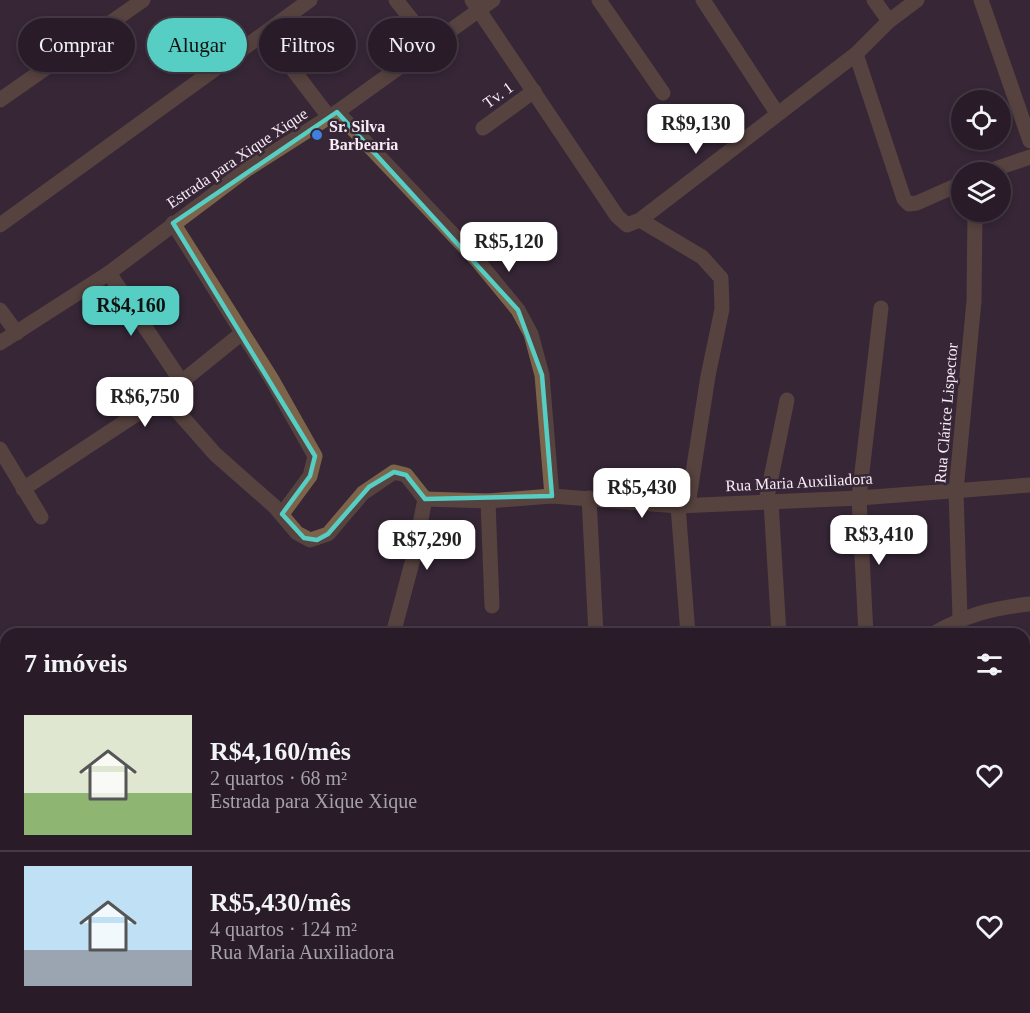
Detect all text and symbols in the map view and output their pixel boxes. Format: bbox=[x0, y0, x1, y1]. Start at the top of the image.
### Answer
chip: Comprar bbox=[18, 18, 135, 72]
chip: Alugar bbox=[147, 18, 247, 72]
chip: Filtros bbox=[259, 18, 356, 72]
chip: Novo bbox=[368, 18, 457, 72]
street label: Tv. 1 bbox=[480, 79, 516, 111]
map controls bbox=[951, 90, 1011, 222]
button: locate bbox=[951, 90, 1011, 150]
pin: R$9,130 bbox=[641, 104, 751, 155]
street label: Estrada para Xique Xique bbox=[164, 105, 311, 212]
text: R$9,130 bbox=[661, 112, 731, 134]
place label: Sr. Silva Barbearia bbox=[329, 118, 398, 153]
marker: Sr. Silva Barbearia bbox=[310, 128, 324, 142]
button: layers bbox=[951, 162, 1011, 222]
pin: R$5,120 bbox=[454, 222, 564, 273]
text: R$5,120 bbox=[474, 230, 544, 252]
pin: R$4,160 bbox=[76, 286, 186, 337]
text: R$4,160 bbox=[96, 294, 166, 316]
street label: Rua Clárice Lispector bbox=[931, 342, 962, 484]
pin: R$6,750 bbox=[90, 377, 200, 428]
text: R$6,750 bbox=[110, 385, 180, 407]
pin: R$5,430 bbox=[587, 468, 697, 519]
street label: Rua Maria Auxiliadora bbox=[725, 470, 873, 494]
text: R$5,430 bbox=[607, 476, 677, 498]
pin: R$3,410 bbox=[824, 515, 934, 566]
pin: R$7,290 bbox=[372, 520, 482, 571]
text: R$3,410 bbox=[844, 523, 914, 545]
text: R$7,290 bbox=[392, 528, 462, 550]
icon: filters bbox=[973, 648, 1006, 681]
text: 7 imóveis bbox=[24, 649, 127, 678]
text: R$4,160/mês bbox=[210, 737, 351, 766]
icon: home bbox=[72, 739, 144, 811]
icon: heart bbox=[973, 759, 1006, 792]
text: 2 quartos · 68 m² bbox=[210, 767, 347, 789]
text: Estrada para Xique Xique bbox=[210, 790, 417, 812]
text: R$5,430/mês bbox=[210, 888, 351, 917]
icon: home bbox=[72, 890, 144, 962]
icon: heart bbox=[973, 910, 1006, 943]
text: 4 quartos · 124 m² bbox=[210, 918, 357, 940]
text: Rua Maria Auxiliadora bbox=[210, 941, 394, 963]

